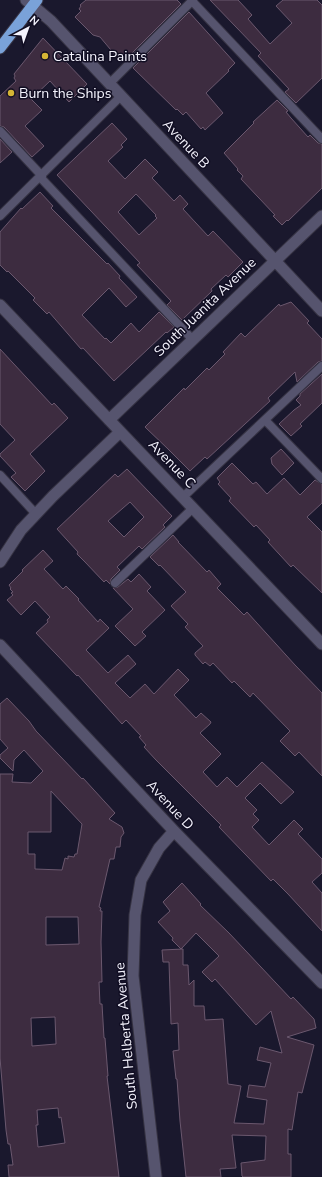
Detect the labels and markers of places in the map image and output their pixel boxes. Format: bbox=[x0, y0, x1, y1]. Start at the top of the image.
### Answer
place label: Catalina Paints bbox=[53, 47, 147, 66]
marker: Catalina Paints bbox=[40, 51, 50, 61]
place label: Burn the Ships bbox=[19, 84, 112, 103]
marker: Burn the Ships bbox=[6, 88, 16, 98]

